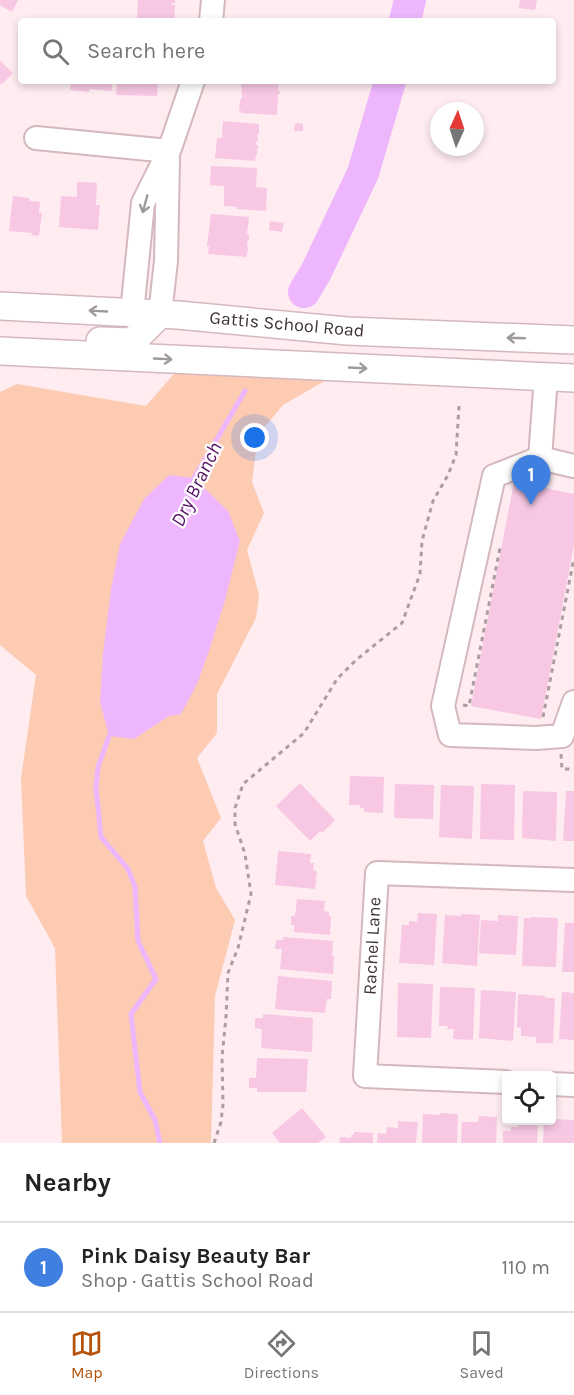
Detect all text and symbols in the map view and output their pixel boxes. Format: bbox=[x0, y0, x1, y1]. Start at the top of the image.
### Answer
search box bbox=[18, 18, 556, 84]
icon: search bbox=[39, 35, 72, 68]
text: Search here bbox=[87, 38, 205, 64]
north arrow bbox=[430, 102, 484, 156]
one-way arrow bbox=[138, 194, 150, 213]
one-way arrow bbox=[89, 305, 109, 316]
street label: Gattis School Road bbox=[209, 306, 365, 342]
one-way arrow bbox=[506, 332, 526, 343]
one-way arrow bbox=[153, 353, 173, 364]
one-way arrow bbox=[348, 362, 368, 373]
your location bbox=[240, 423, 269, 452]
water label: Dry Branch bbox=[166, 438, 227, 530]
pin: 1 bbox=[512, 456, 550, 505]
street label: Rachel Lane bbox=[358, 896, 386, 996]
map controls bbox=[502, 1071, 556, 1125]
button: locate bbox=[502, 1071, 556, 1125]
text: Nearby bbox=[24, 1167, 111, 1198]
text: Pink Daisy Beauty Bar bbox=[81, 1243, 310, 1269]
text: 1 bbox=[40, 1256, 47, 1279]
text: 110 m bbox=[501, 1256, 550, 1279]
text: Shop · Gattis School Road bbox=[81, 1269, 314, 1292]
tab: Map bbox=[70, 1327, 103, 1382]
tab: Directions bbox=[244, 1327, 319, 1382]
tab: Saved bbox=[460, 1327, 504, 1382]

